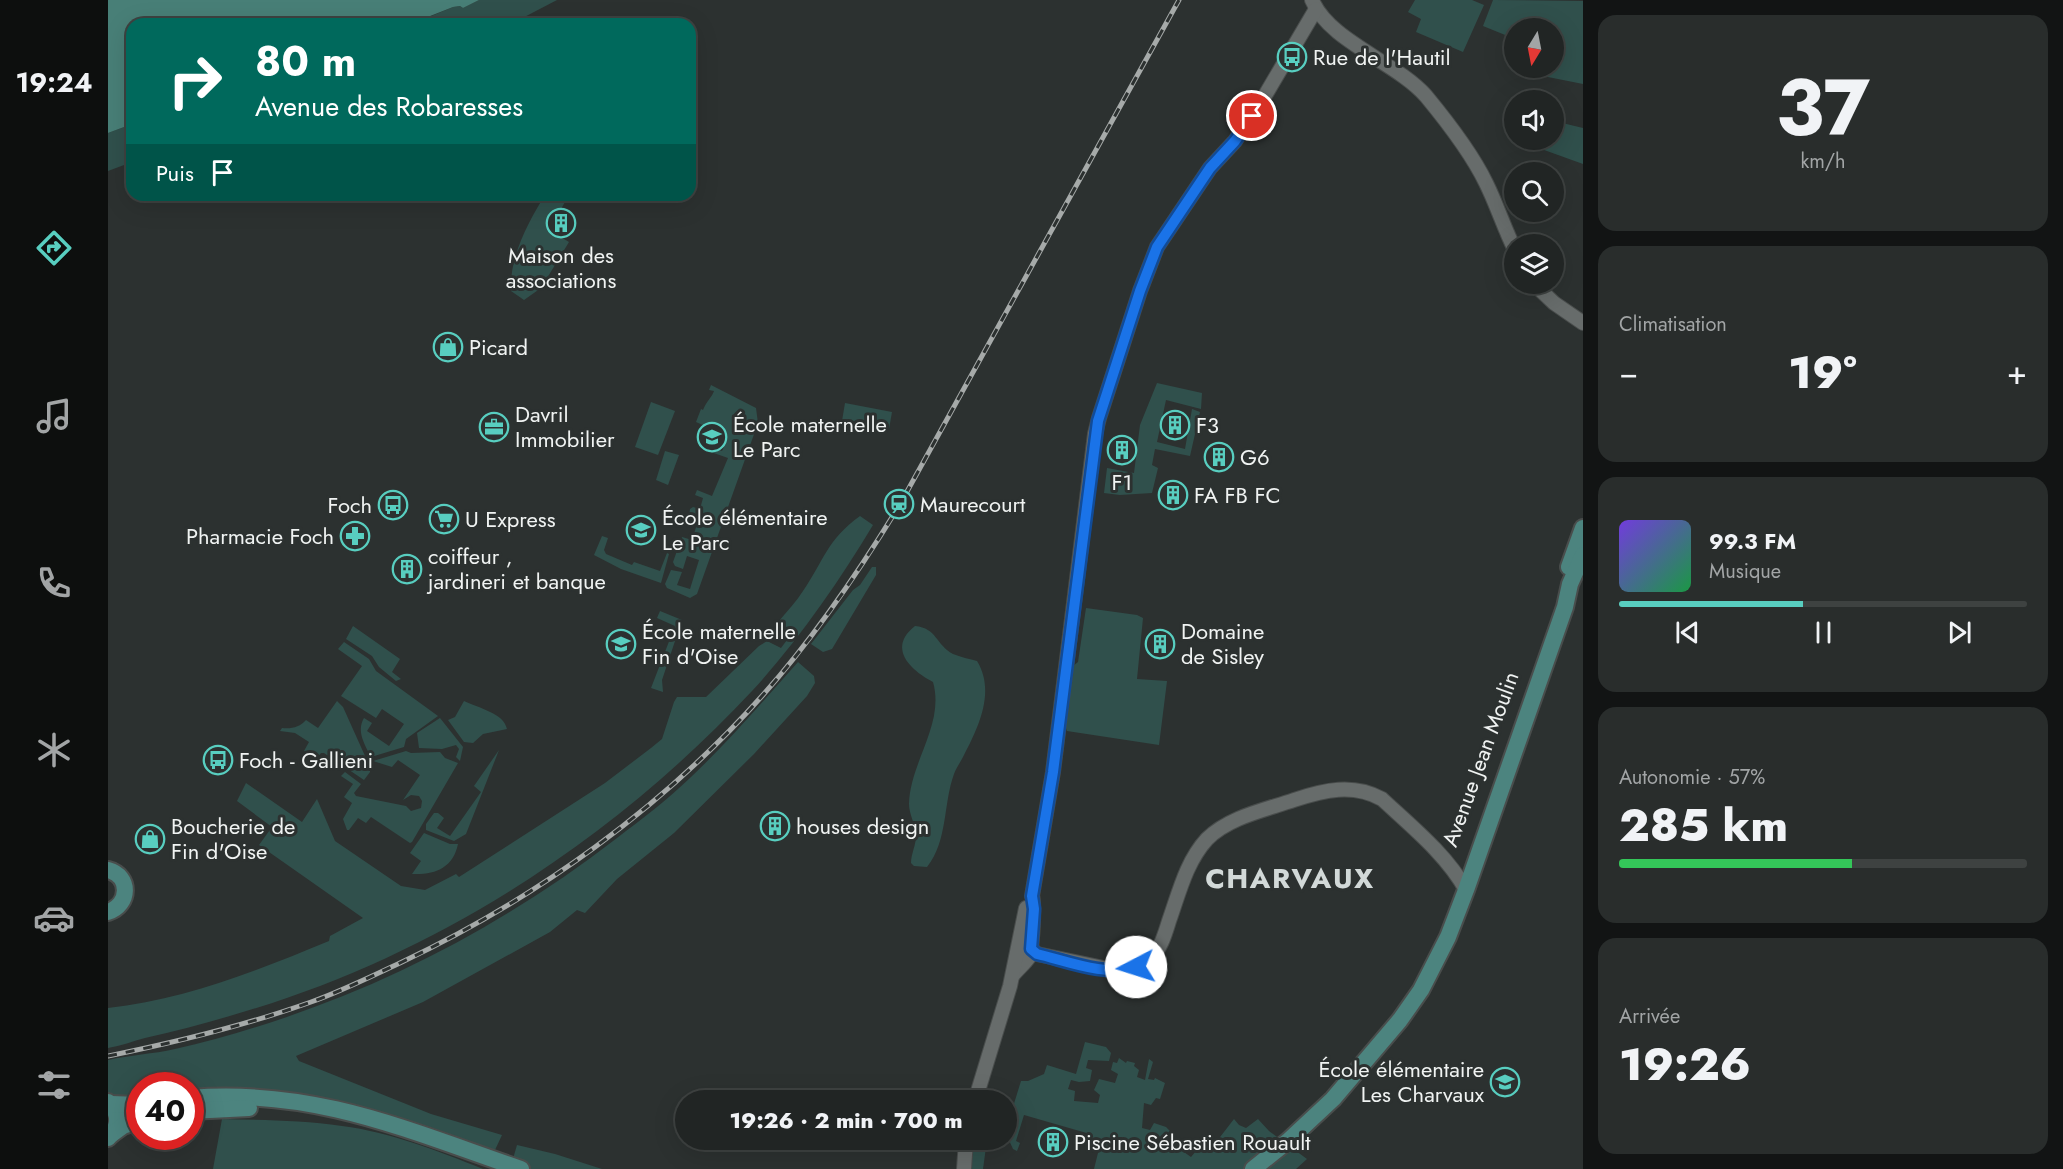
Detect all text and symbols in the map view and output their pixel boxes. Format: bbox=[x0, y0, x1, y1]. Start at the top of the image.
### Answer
north arrow bbox=[1504, 18, 1564, 78]
map controls bbox=[1504, 18, 1564, 294]
text: 80 m bbox=[255, 31, 356, 92]
bus stop icon: Rue de l'Hautil bbox=[1276, 41, 1308, 73]
place label: Rue de l'Hautil bbox=[1313, 41, 1451, 73]
icon: right bbox=[156, 42, 234, 120]
text: 37 bbox=[1776, 52, 1870, 164]
text: 19:24 bbox=[15, 63, 93, 102]
text: Avenue des Robaresses bbox=[255, 87, 523, 126]
pin bbox=[1226, 90, 1277, 141]
button: sound bbox=[1504, 90, 1564, 150]
icon: arrive bbox=[1235, 99, 1268, 132]
text: km/h bbox=[1800, 147, 1846, 176]
icon: arrive bbox=[206, 156, 239, 189]
text: Puis bbox=[156, 157, 194, 189]
button: search bbox=[1504, 162, 1564, 222]
building icon: Maison des associations bbox=[545, 207, 577, 239]
icon: directions bbox=[33, 227, 75, 269]
button: layers bbox=[1504, 234, 1564, 294]
place label: Maison des associations bbox=[506, 239, 616, 296]
text: Climatisation bbox=[1619, 310, 1727, 339]
shop icon: Picard bbox=[432, 331, 464, 363]
place label: Picard bbox=[469, 331, 528, 363]
text: 19° bbox=[1788, 340, 1857, 405]
text: − bbox=[1619, 349, 1638, 396]
text: + bbox=[2007, 349, 2027, 396]
icon: music bbox=[33, 395, 75, 437]
place label: Davril Immobilier bbox=[515, 398, 615, 455]
place label: École maternelle Le Parc bbox=[733, 408, 887, 465]
building icon: F3 bbox=[1159, 409, 1191, 441]
place label: F3 bbox=[1196, 409, 1219, 441]
office icon: Davril Immobilier bbox=[478, 411, 510, 443]
school or university icon: École maternelle Le Parc bbox=[696, 421, 728, 453]
building icon: F1 bbox=[1106, 434, 1138, 466]
building icon: G6 bbox=[1203, 441, 1235, 473]
place label: G6 bbox=[1240, 441, 1270, 473]
place label: F1 bbox=[1112, 466, 1132, 498]
building icon: FA FB FC bbox=[1157, 479, 1189, 511]
place label: FA FB FC bbox=[1194, 479, 1281, 511]
station icon: Maurecourt bbox=[883, 488, 915, 520]
place label: Maurecourt bbox=[920, 488, 1026, 520]
place label: Foch bbox=[328, 489, 372, 521]
bus stop icon: Foch bbox=[377, 489, 409, 521]
place label: École élémentaire Le Parc bbox=[662, 501, 828, 558]
supermarket icon: U Express bbox=[428, 503, 460, 535]
place label: U Express bbox=[465, 503, 556, 535]
school or university icon: École élémentaire Le Parc bbox=[625, 514, 657, 546]
place label: Pharmacie Foch bbox=[186, 520, 334, 552]
pharmacy icon: Pharmacie Foch bbox=[339, 520, 371, 552]
text: 99.3 FM bbox=[1709, 525, 1796, 557]
place label: coiffeur , jardineri et banque bbox=[426, 540, 606, 597]
building icon: coiffeur , jardineri et banque bbox=[391, 553, 423, 585]
text: Musique bbox=[1709, 557, 1781, 586]
icon: phone bbox=[33, 562, 75, 604]
place label: École maternelle Fin d'Oise bbox=[642, 615, 796, 672]
place label: Domaine de Sisley bbox=[1181, 615, 1264, 672]
icon: previous bbox=[1671, 616, 1704, 649]
icon: pause bbox=[1807, 616, 1840, 649]
icon: next bbox=[1943, 616, 1976, 649]
school or university icon: École maternelle Fin d'Oise bbox=[605, 628, 637, 660]
building icon: Domaine de Sisley bbox=[1144, 628, 1176, 660]
street label: Avenue Jean Moulin bbox=[1433, 667, 1527, 851]
icon: climate bbox=[33, 729, 75, 771]
bus stop icon: Foch - Gallieni bbox=[202, 744, 234, 776]
place label: Foch - Gallieni bbox=[239, 744, 373, 776]
text: Autonomie · 57% bbox=[1619, 763, 1765, 792]
text: 285 km bbox=[1619, 793, 1788, 858]
place label: Boucherie de Fin d'Oise bbox=[171, 810, 295, 867]
building icon: houses design bbox=[759, 810, 791, 842]
place label: houses design bbox=[796, 810, 929, 842]
shop icon: Boucherie de Fin d'Oise bbox=[134, 823, 166, 855]
district label: CHARVAUX bbox=[1205, 858, 1375, 899]
icon: car bbox=[33, 897, 75, 939]
position arrow bbox=[1104, 935, 1168, 999]
text: Arrivée bbox=[1619, 1002, 1680, 1031]
text: 19:26 bbox=[1619, 1032, 1751, 1097]
place label: École élémentaire Les Charvaux bbox=[1318, 1053, 1485, 1110]
icon: filters bbox=[33, 1064, 75, 1106]
school or university icon: École élémentaire Les Charvaux bbox=[1489, 1066, 1521, 1098]
speed limit sign: 40 bbox=[126, 1072, 204, 1150]
text: 19:26 · 2 min · 700 m bbox=[729, 1104, 963, 1136]
building icon: Piscine Sébastien Rouault bbox=[1037, 1126, 1069, 1158]
place label: Piscine Sébastien Rouault bbox=[1074, 1126, 1311, 1158]

